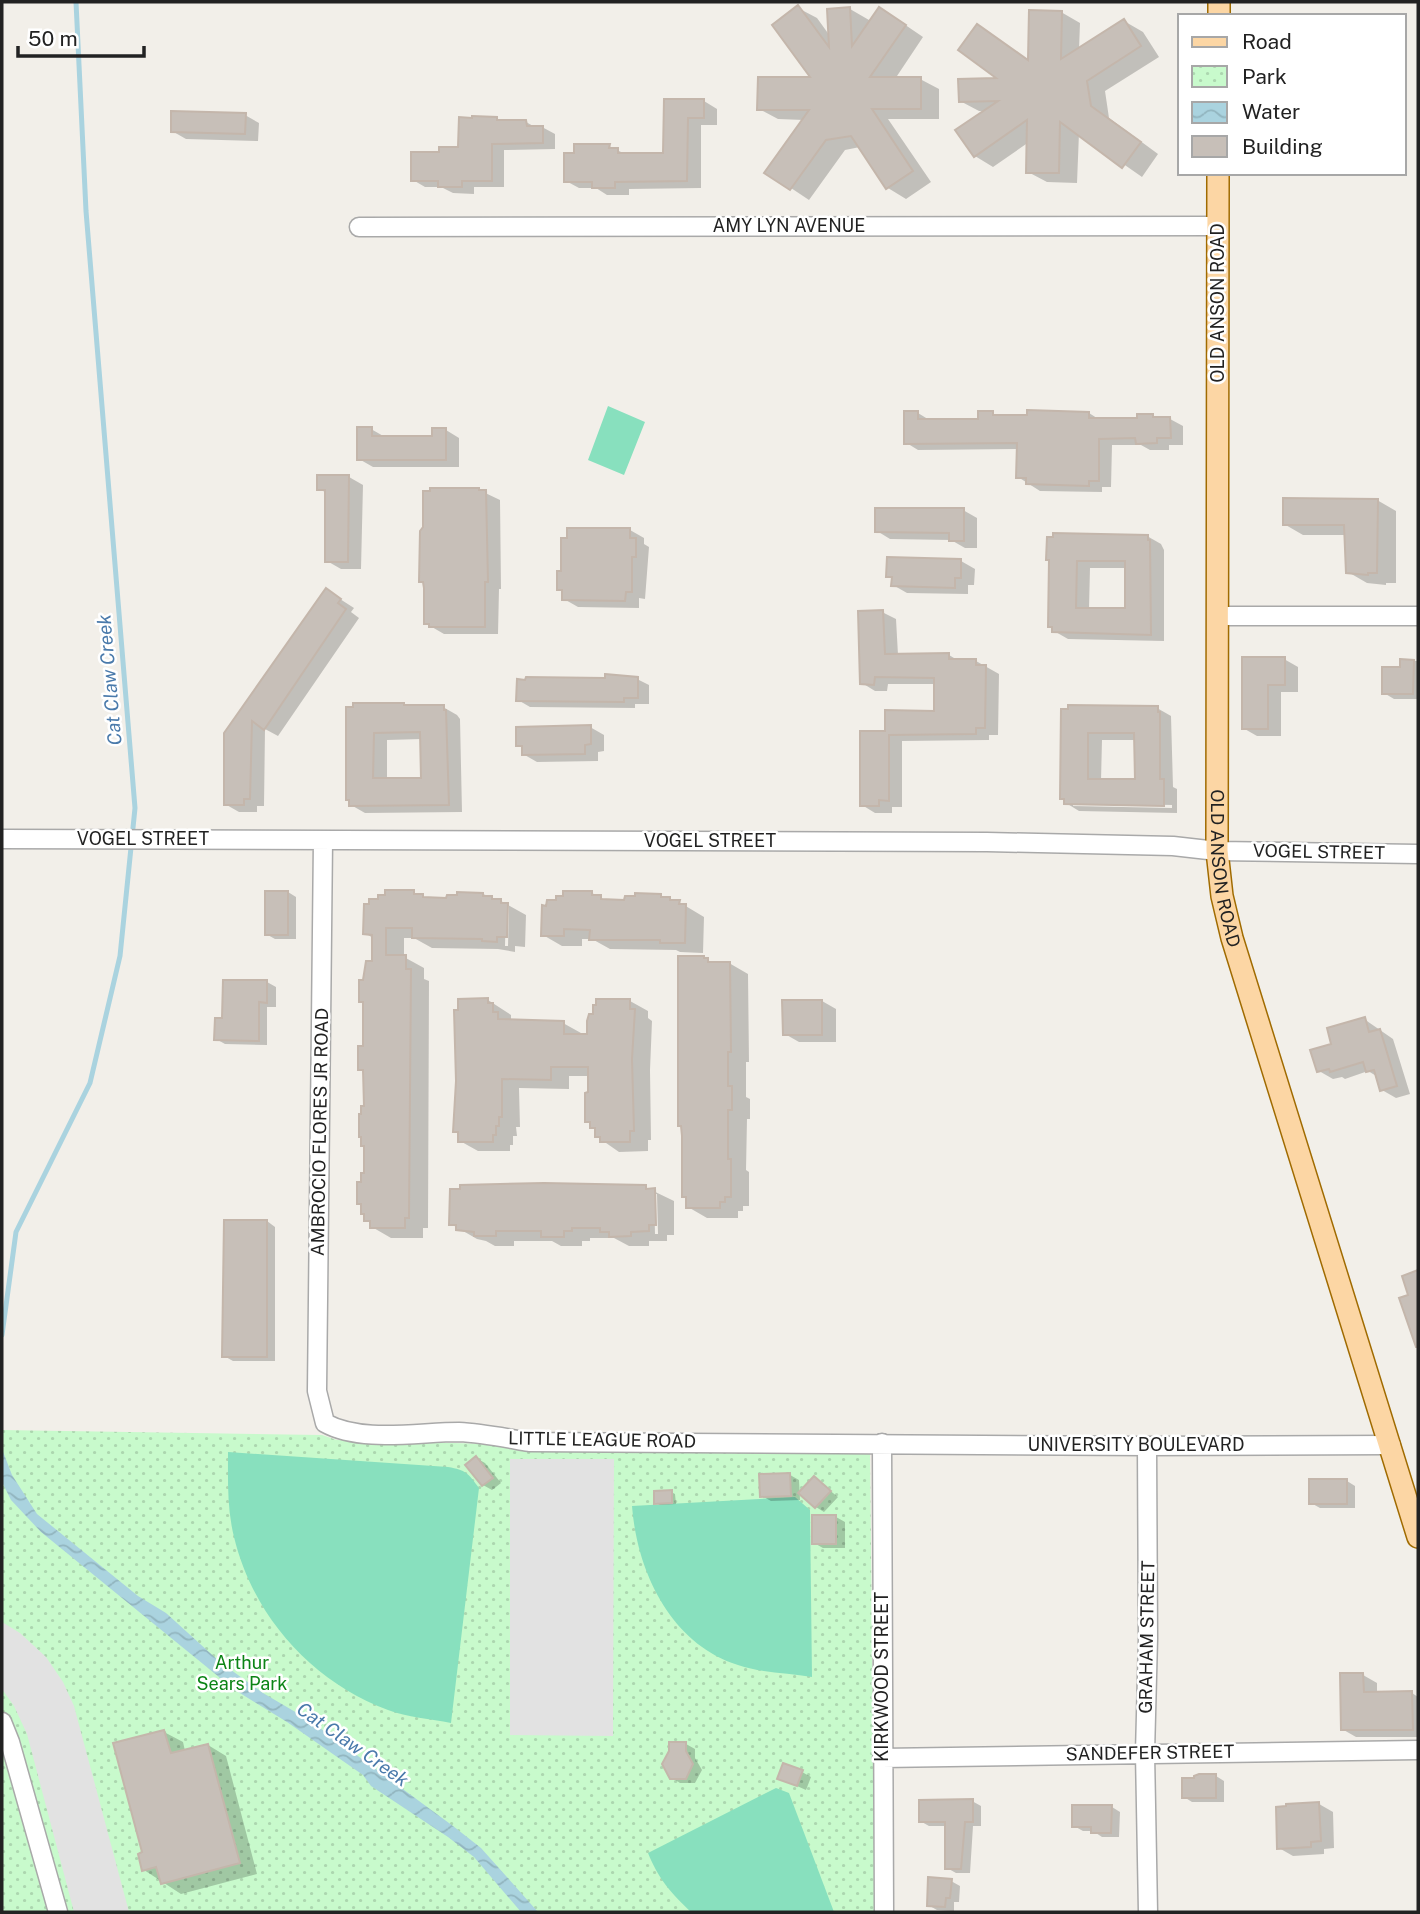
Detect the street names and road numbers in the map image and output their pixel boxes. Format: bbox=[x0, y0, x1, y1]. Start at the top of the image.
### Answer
street label: AMY LYN AVENUE bbox=[713, 215, 865, 236]
street label: OLD ANSON ROAD bbox=[1207, 223, 1228, 383]
street label: OLD ANSON ROAD bbox=[1207, 789, 1245, 950]
street label: VOGEL STREET bbox=[77, 828, 209, 849]
street label: VOGEL STREET bbox=[644, 830, 776, 851]
street label: VOGEL STREET bbox=[1253, 840, 1386, 863]
street label: AMBROCIO FLORES JR ROAD bbox=[307, 1008, 332, 1256]
street label: LITTLE LEAGUE ROAD bbox=[508, 1427, 696, 1452]
street label: UNIVERSITY BOULEVARD bbox=[1028, 1434, 1244, 1455]
street label: GRAHAM STREET bbox=[1135, 1560, 1158, 1714]
street label: KIRKWOOD STREET bbox=[871, 1592, 892, 1762]
street label: SANDEFER STREET bbox=[1066, 1741, 1235, 1764]

